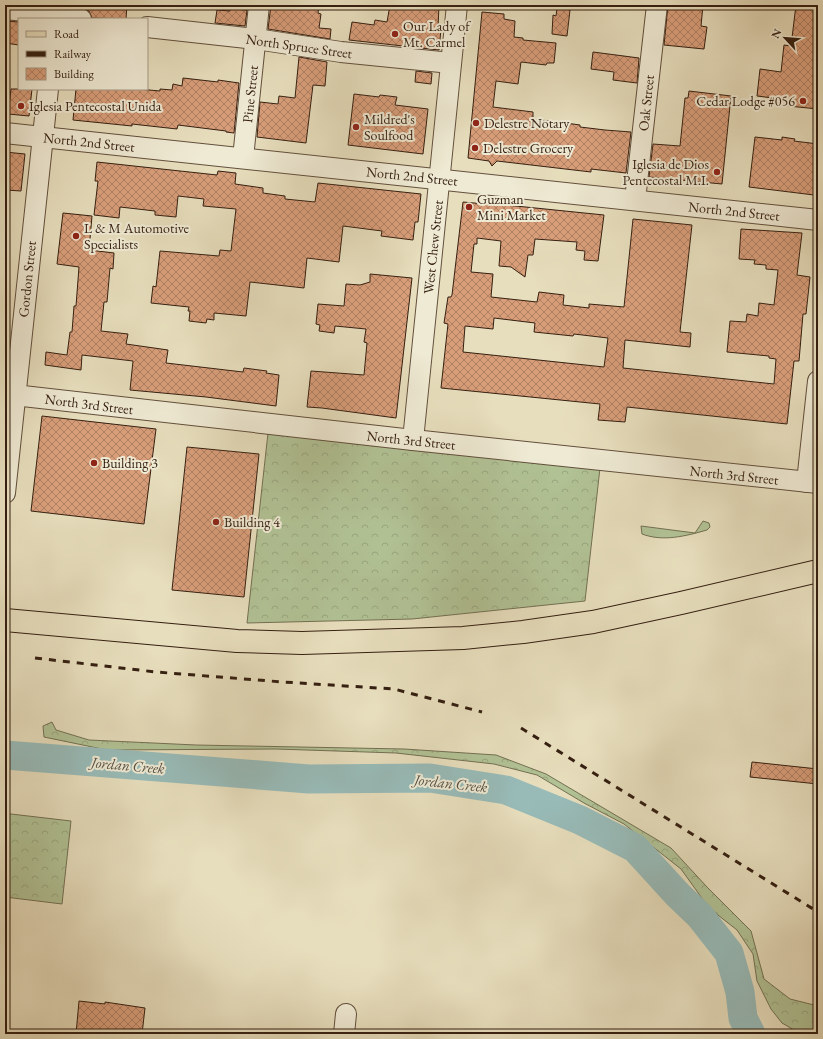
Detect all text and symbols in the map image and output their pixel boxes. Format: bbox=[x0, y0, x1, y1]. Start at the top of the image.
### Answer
place label: Our Lady of Mt. Carmel bbox=[403, 17, 471, 51]
legend bbox=[18, 18, 148, 90]
north arrow bbox=[765, 18, 805, 58]
text: Road bbox=[54, 26, 80, 42]
text: N bbox=[768, 26, 784, 41]
marker: Our Lady of Mt. Carmel bbox=[390, 29, 400, 39]
street label: North Spruce Street bbox=[245, 30, 354, 62]
text: Railway bbox=[54, 46, 92, 62]
street label: Pine Street bbox=[238, 64, 262, 124]
text: Building bbox=[54, 66, 95, 82]
street label: Oak Street bbox=[634, 73, 658, 132]
place label: Cedar Lodge #056 bbox=[696, 92, 795, 110]
marker: Cedar Lodge #056 bbox=[798, 96, 808, 106]
place label: Iglesia Pentecostal Unida bbox=[29, 97, 162, 115]
marker: Iglesia Pentecostal Unida bbox=[16, 101, 26, 111]
place label: Mildred's Soulfood bbox=[364, 110, 415, 144]
place label: Delestre Notary bbox=[484, 114, 570, 132]
marker: Delestre Notary bbox=[471, 118, 481, 128]
marker: Mildred's Soulfood bbox=[351, 122, 361, 132]
street label: North 2nd Street bbox=[42, 128, 136, 156]
place label: Delestre Grocery bbox=[483, 139, 574, 157]
marker: Delestre Grocery bbox=[470, 143, 480, 153]
place label: Iglesia de Dios Pentecostal M.I. bbox=[623, 155, 709, 189]
street label: North 2nd Street bbox=[365, 162, 459, 190]
marker: Iglesia de Dios Pentecostal M.I. bbox=[712, 167, 722, 177]
place label: Guzman Mini Market bbox=[477, 190, 546, 224]
street label: North 2nd Street bbox=[687, 197, 781, 225]
street label: West Chew Street bbox=[419, 199, 447, 295]
marker: Guzman Mini Market bbox=[464, 202, 474, 212]
place label: L & M Automotive Specialists bbox=[84, 219, 190, 253]
marker: L & M Automotive Specialists bbox=[71, 231, 81, 241]
street label: Gordon Street bbox=[14, 239, 40, 318]
street label: North 3rd Street bbox=[44, 390, 135, 418]
street label: North 3rd Street bbox=[366, 426, 457, 454]
place label: Building 3 bbox=[102, 454, 158, 472]
marker: Building 3 bbox=[89, 458, 99, 468]
street label: North 3rd Street bbox=[689, 461, 780, 489]
place label: Building 4 bbox=[224, 513, 280, 531]
marker: Building 4 bbox=[211, 517, 221, 527]
water label: Jordan Creek bbox=[88, 752, 166, 778]
water label: Jordan Creek bbox=[411, 769, 489, 796]

